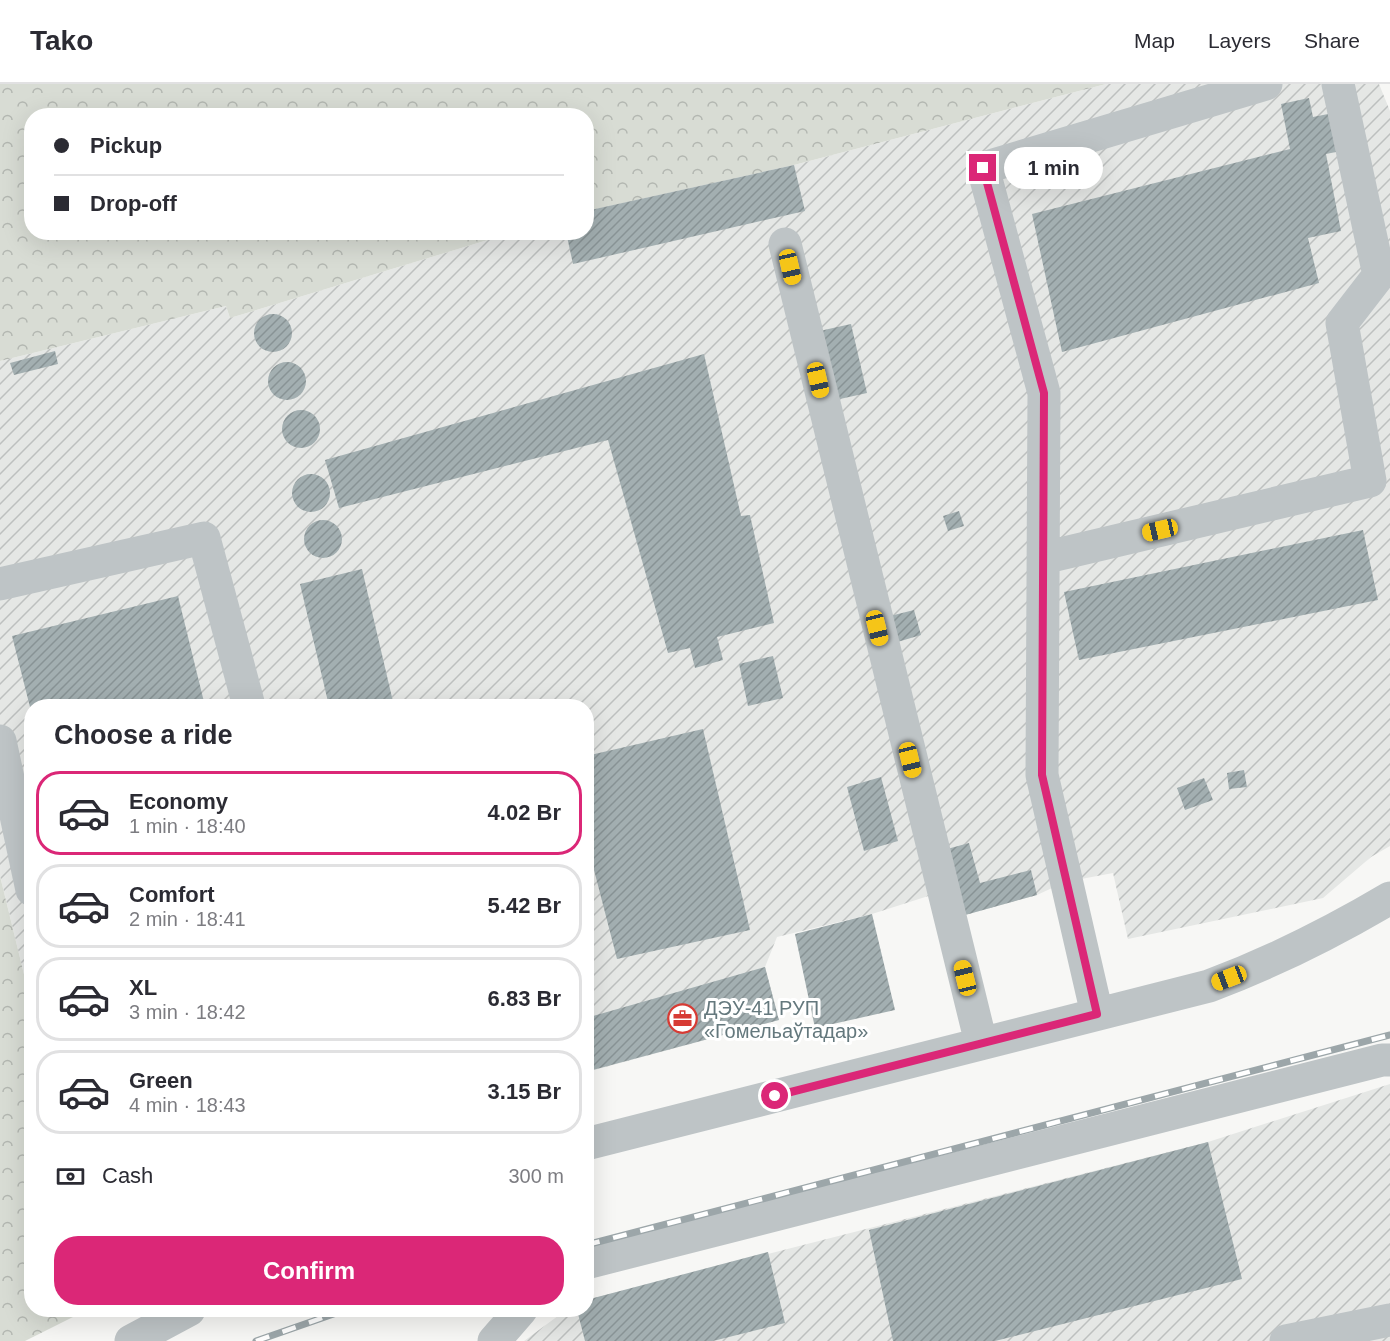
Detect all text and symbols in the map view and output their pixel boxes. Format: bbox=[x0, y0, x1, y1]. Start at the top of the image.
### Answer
text: Tako bbox=[30, 25, 93, 56]
text: Map bbox=[1134, 29, 1175, 52]
text: Layers bbox=[1208, 29, 1271, 52]
text: Share bbox=[1304, 29, 1360, 52]
text: Pickup bbox=[90, 133, 162, 158]
callout: 1 min bbox=[1004, 147, 1103, 189]
route end bbox=[969, 154, 996, 181]
text: 1 min bbox=[1027, 157, 1080, 179]
text: Drop-off bbox=[90, 191, 177, 216]
car bbox=[777, 247, 803, 287]
car bbox=[805, 360, 831, 400]
car bbox=[1140, 517, 1180, 543]
car bbox=[864, 608, 890, 648]
text: Choose a ride bbox=[54, 720, 233, 750]
car bbox=[897, 740, 923, 780]
icon: car bbox=[57, 786, 111, 840]
text: Economy bbox=[129, 789, 228, 814]
text: 4.02 Br bbox=[488, 800, 561, 825]
text: 1 min · 18:40 bbox=[129, 815, 246, 837]
icon: car bbox=[57, 879, 111, 933]
text: Comfort bbox=[129, 882, 215, 907]
text: 5.42 Br bbox=[488, 893, 561, 918]
text: 2 min · 18:41 bbox=[129, 908, 246, 930]
car bbox=[952, 958, 978, 998]
car bbox=[1209, 963, 1249, 993]
icon: car bbox=[57, 972, 111, 1026]
text: XL bbox=[129, 975, 157, 1000]
text: 6.83 Br bbox=[488, 986, 561, 1011]
place label: ДЭУ-41 РУП «Гомельаўтадар» bbox=[704, 997, 868, 1042]
text: 3 min · 18:42 bbox=[129, 1001, 246, 1023]
office icon: ДЭУ-41 РУП «Гомельаўтадар» bbox=[667, 1003, 699, 1035]
icon: car bbox=[57, 1065, 111, 1119]
text: Green bbox=[129, 1068, 193, 1093]
text: 3.15 Br bbox=[488, 1079, 561, 1104]
route start bbox=[761, 1082, 788, 1109]
text: 4 min · 18:43 bbox=[129, 1094, 246, 1116]
icon: cash bbox=[54, 1160, 87, 1193]
text: Cash bbox=[102, 1163, 153, 1188]
text: 300 m bbox=[508, 1165, 564, 1187]
button: Confirm bbox=[54, 1236, 564, 1305]

